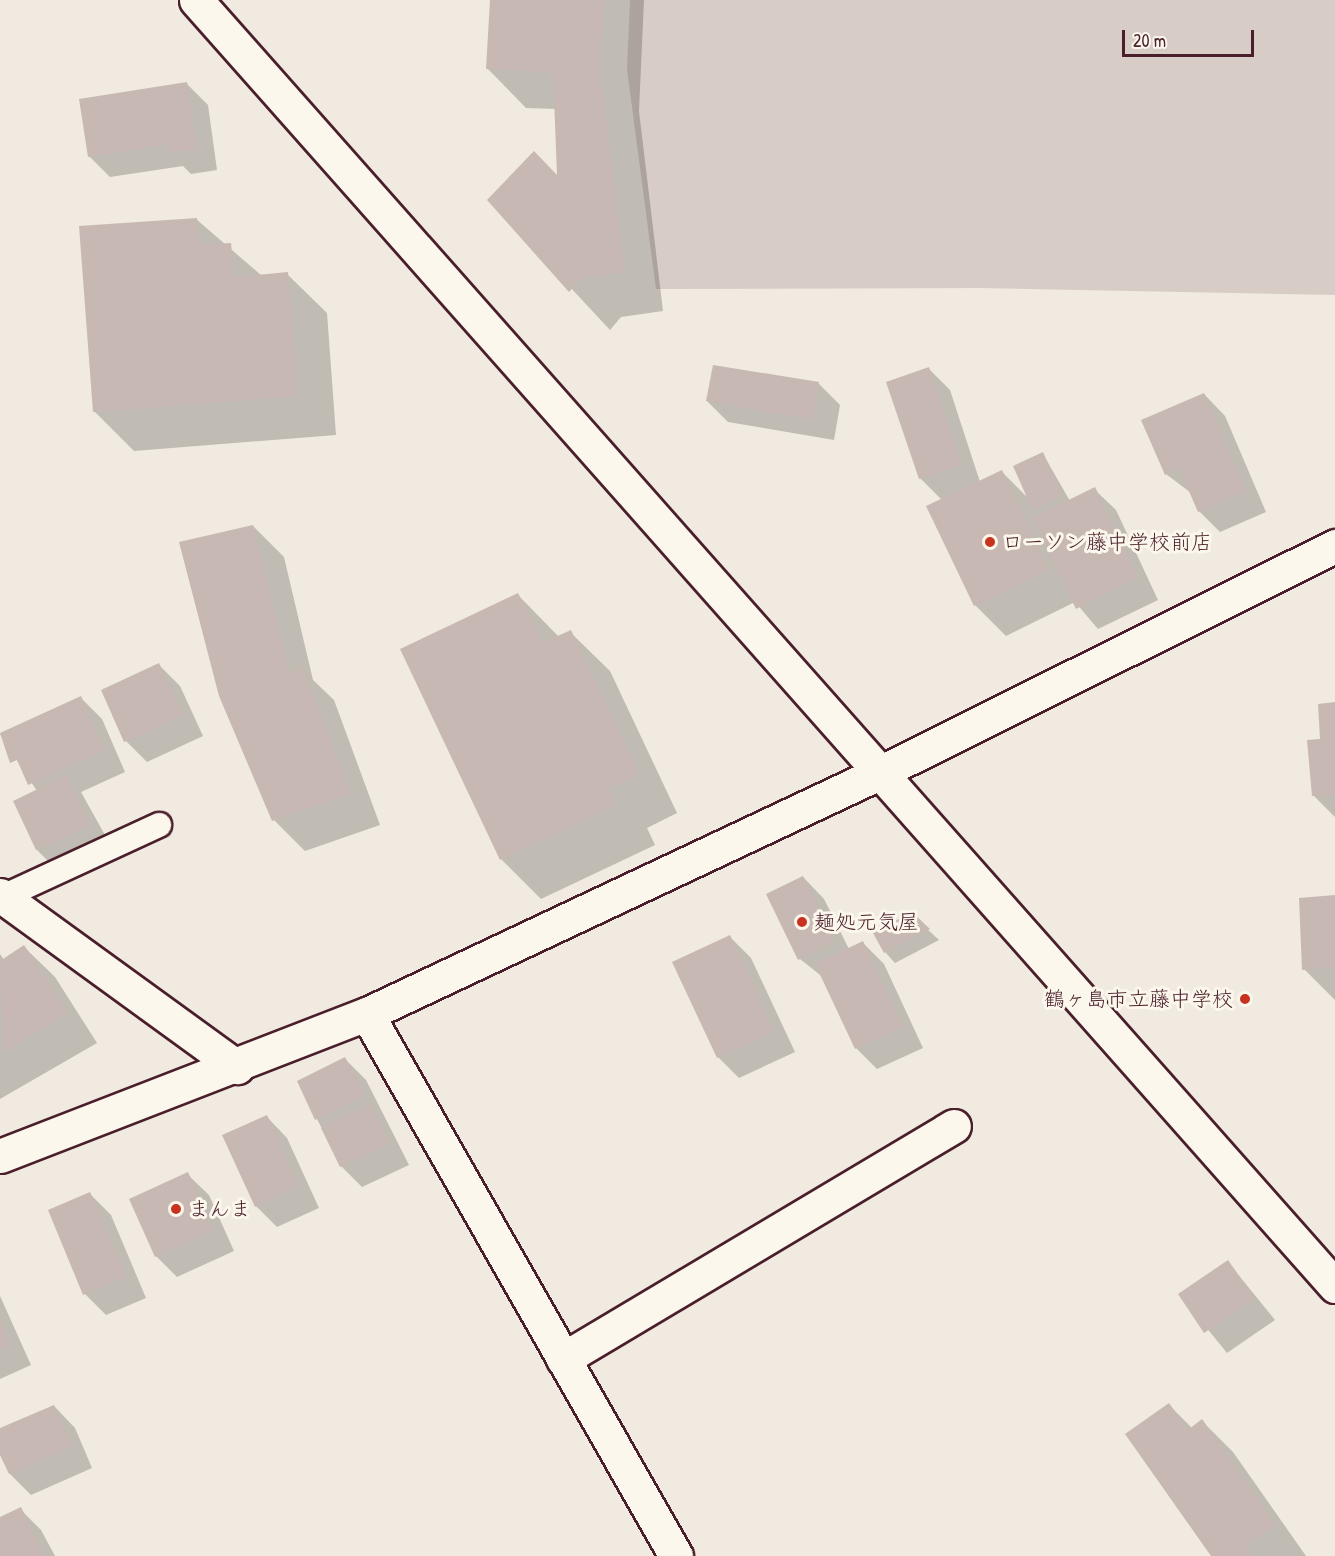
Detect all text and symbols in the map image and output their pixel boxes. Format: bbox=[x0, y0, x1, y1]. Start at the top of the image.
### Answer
scale bar bbox=[1125, 18, 1257, 56]
text: 20 m bbox=[1133, 28, 1166, 53]
place label: ローソン藤中学校前店 bbox=[1002, 529, 1212, 555]
marker: ローソン藤中学校前店 bbox=[983, 535, 997, 549]
place label: 麺処元気屋 bbox=[814, 909, 919, 935]
marker: 麺処元気屋 bbox=[795, 915, 809, 929]
place label: 鶴ヶ島市立藤中学校 bbox=[1044, 986, 1233, 1012]
marker: 鶴ヶ島市立藤中学校 bbox=[1238, 992, 1252, 1006]
place label: まんま bbox=[188, 1196, 251, 1222]
marker: まんま bbox=[169, 1202, 183, 1216]

